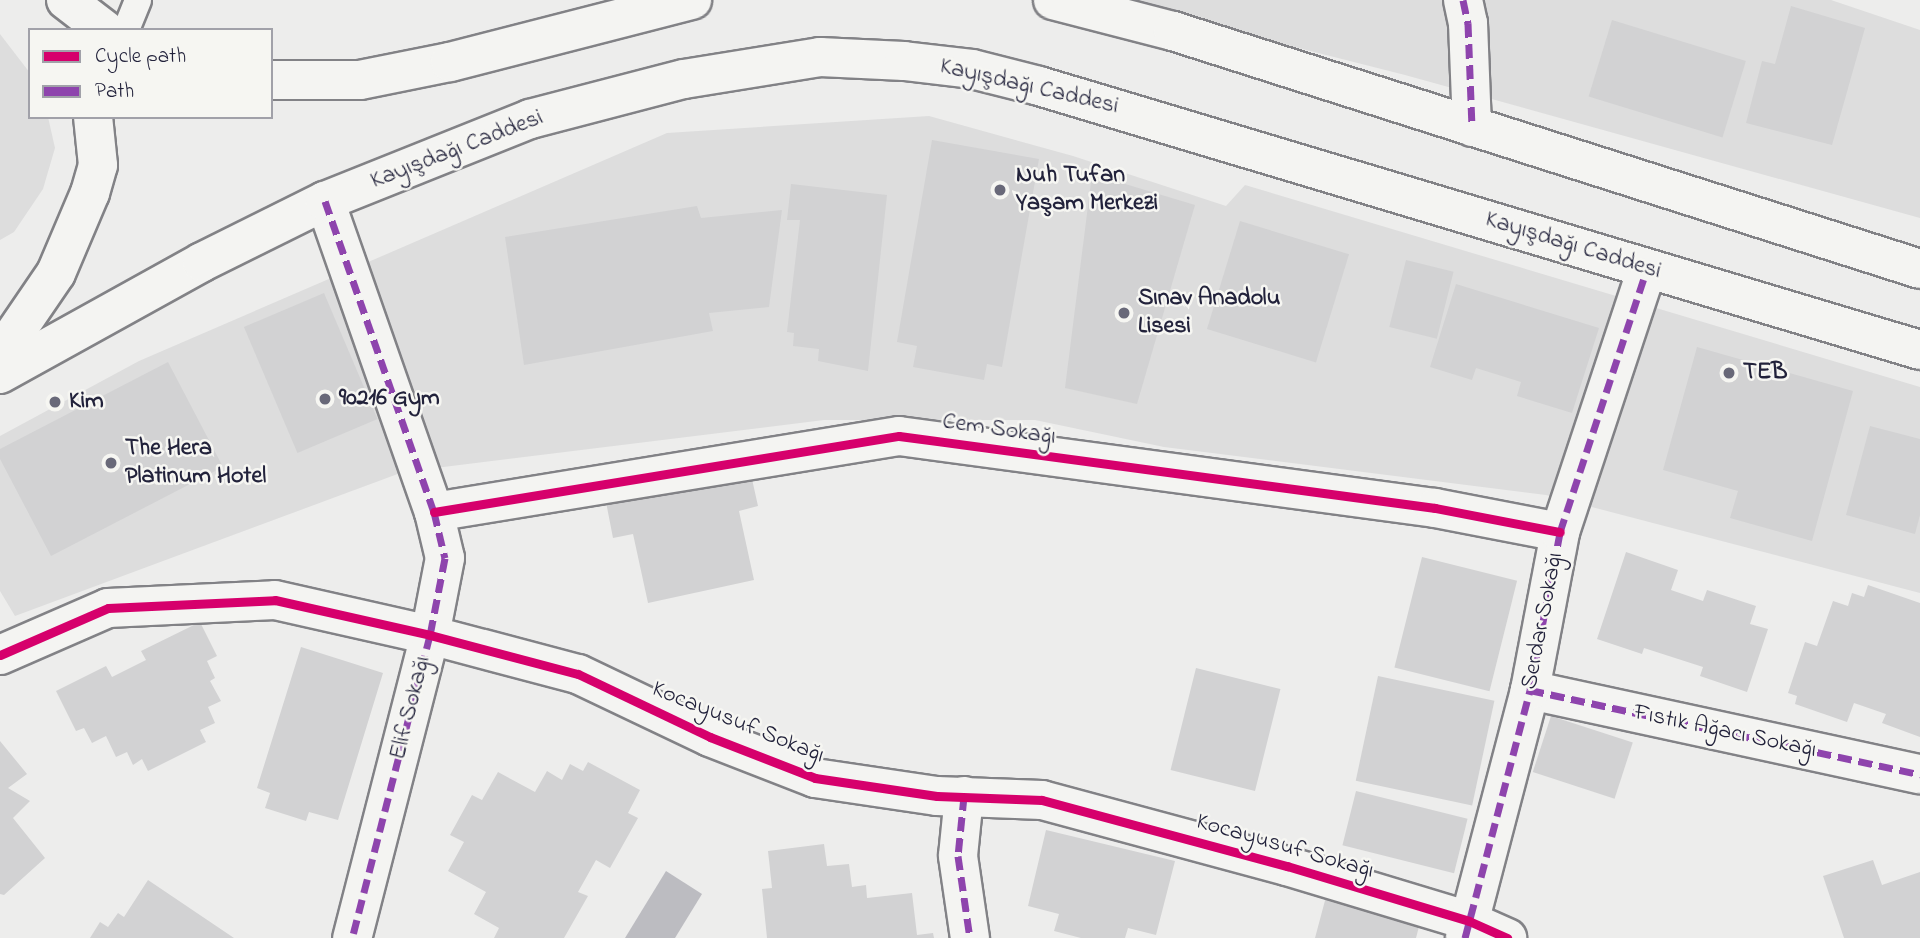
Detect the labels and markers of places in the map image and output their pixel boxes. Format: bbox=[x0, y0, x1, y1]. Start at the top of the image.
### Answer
place label: Nuh Tufan Yaşam Merkezi bbox=[1016, 162, 1158, 218]
marker: Nuh Tufan Yaşam Merkezi bbox=[990, 180, 1010, 200]
place label: Sınav Anadolu Lisesi bbox=[1138, 285, 1280, 341]
marker: Sınav Anadolu Lisesi bbox=[1116, 305, 1132, 321]
place label: TEB bbox=[1743, 359, 1787, 387]
marker: TEB bbox=[1721, 365, 1737, 381]
place label: 90216 Gym bbox=[339, 385, 440, 413]
place label: Kim bbox=[69, 388, 104, 416]
marker: 90216 Gym bbox=[317, 391, 333, 407]
marker: Kim bbox=[47, 394, 63, 410]
place label: The Hera Platinum Hotel bbox=[125, 435, 266, 491]
marker: The Hera Platinum Hotel bbox=[103, 455, 119, 471]

